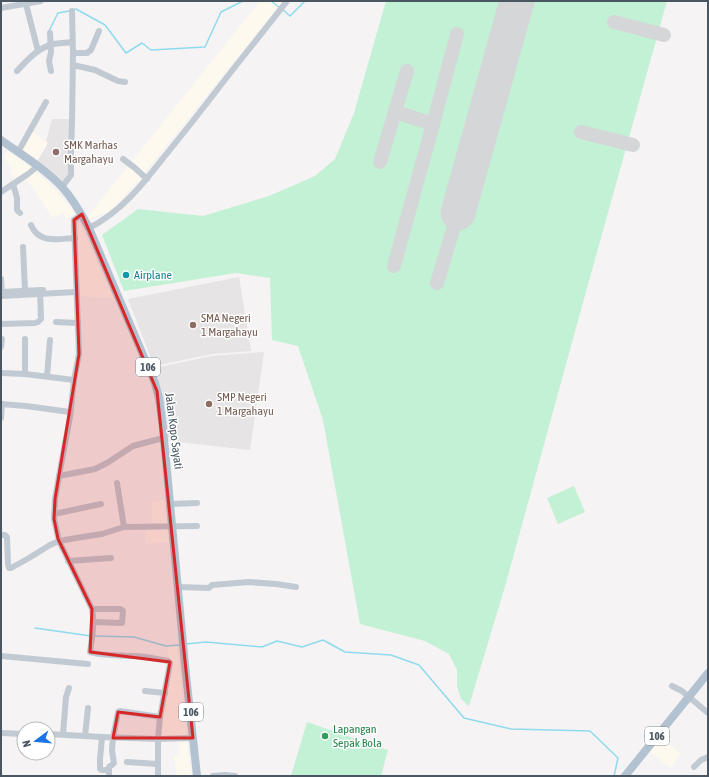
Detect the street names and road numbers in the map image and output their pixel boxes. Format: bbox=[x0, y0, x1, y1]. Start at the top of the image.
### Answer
road number: 106 bbox=[136, 358, 160, 376]
street label: Jalan Kopo Sayati bbox=[162, 392, 186, 470]
road number: 106 bbox=[179, 703, 203, 721]
road number: 106 bbox=[645, 727, 669, 745]

